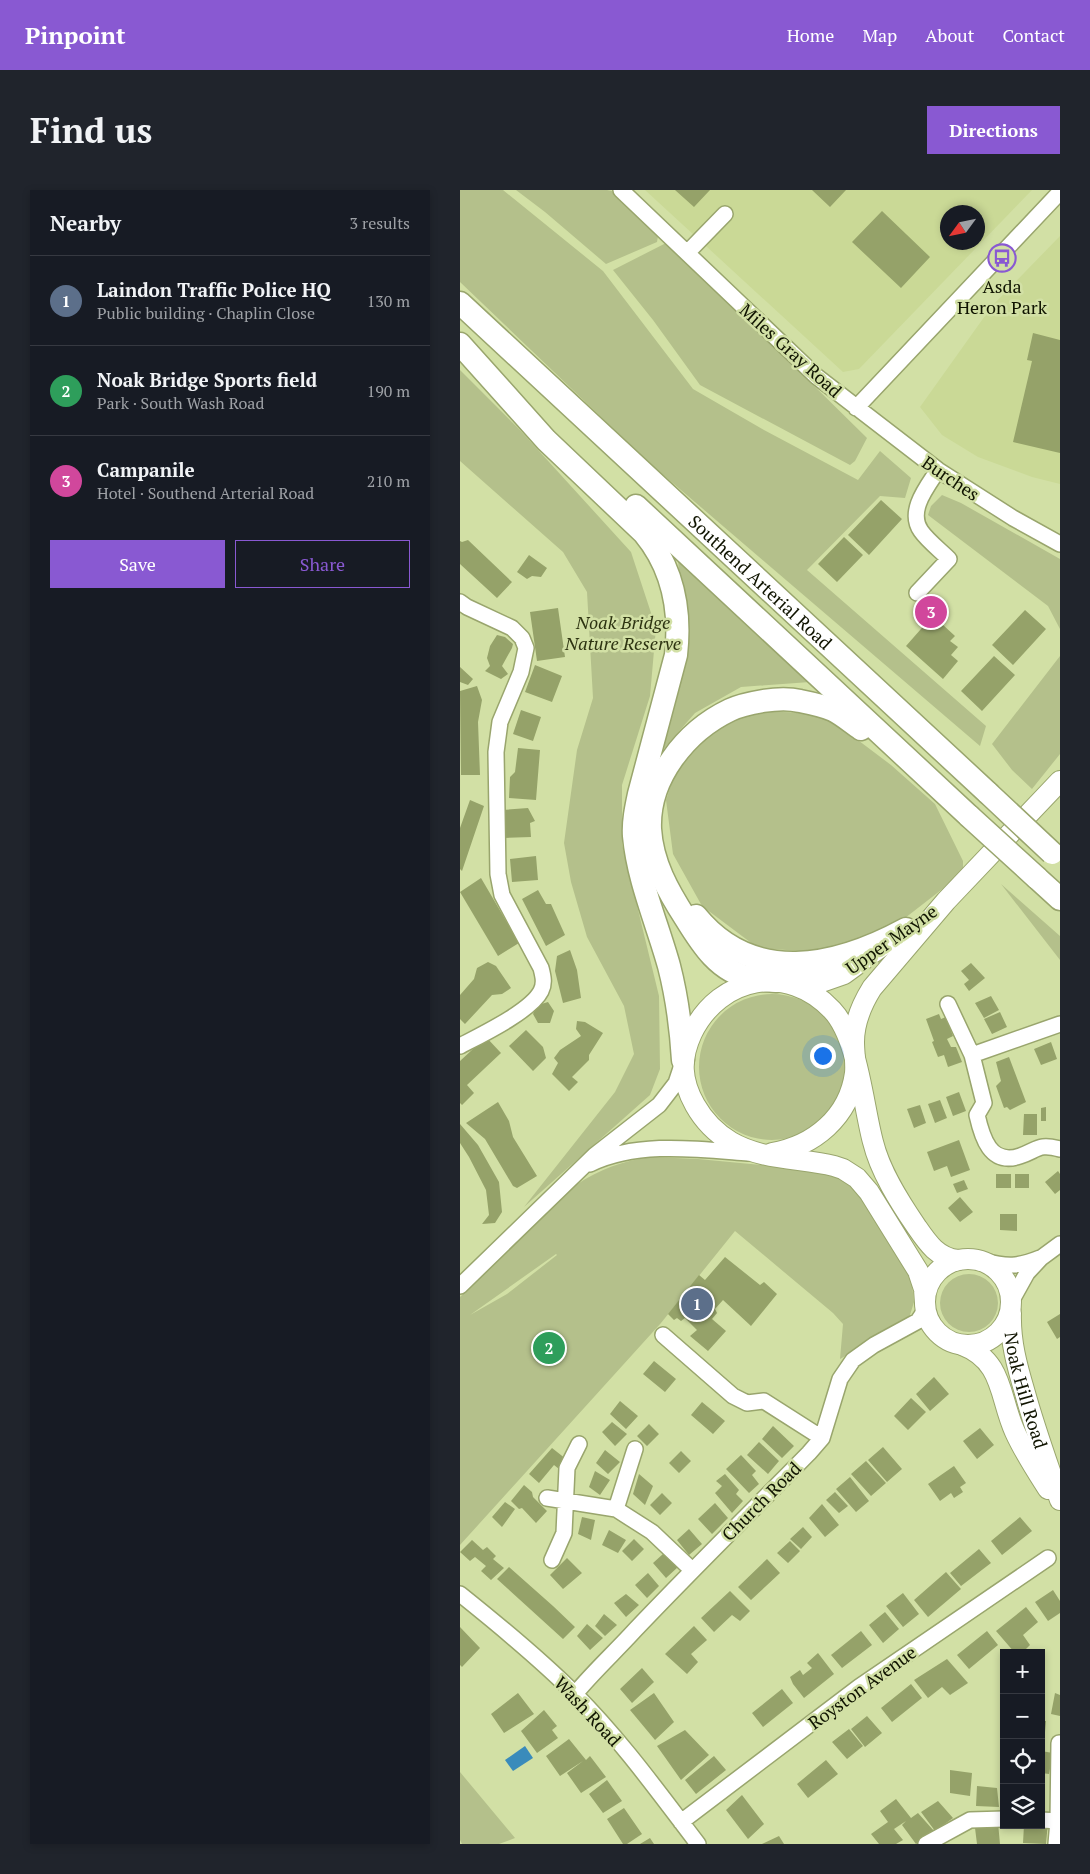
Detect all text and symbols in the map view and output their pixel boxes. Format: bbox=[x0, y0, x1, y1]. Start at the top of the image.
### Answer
text: Pinpoint bbox=[25, 19, 126, 51]
text: Home bbox=[787, 23, 834, 47]
text: Map bbox=[862, 23, 897, 47]
text: About bbox=[925, 23, 974, 47]
text: Contact bbox=[1002, 23, 1065, 47]
button: Directions bbox=[927, 106, 1060, 154]
text: Find us bbox=[30, 107, 152, 153]
north arrow bbox=[940, 205, 985, 250]
text: Nearby bbox=[50, 209, 121, 237]
text: 3 results bbox=[350, 212, 410, 234]
bus stop icon: Asda Heron Park bbox=[987, 243, 1017, 273]
place label: Asda Heron Park bbox=[957, 274, 1048, 319]
text: Laindon Traffic Police HQ bbox=[97, 277, 331, 302]
text: 1 bbox=[61, 290, 71, 312]
text: 130 m bbox=[367, 290, 410, 312]
street label: Miles Gray Road bbox=[735, 298, 847, 402]
text: Public building · Chaplin Close bbox=[97, 302, 315, 324]
text: Noak Bridge Sports field bbox=[97, 367, 317, 392]
text: 2 bbox=[61, 380, 71, 402]
text: 190 m bbox=[367, 380, 410, 402]
text: Park · South Wash Road bbox=[97, 392, 264, 414]
street label: Burches bbox=[918, 450, 984, 506]
text: Campanile bbox=[97, 457, 195, 482]
text: 3 bbox=[61, 470, 71, 492]
text: 210 m bbox=[367, 470, 410, 492]
text: Hotel · Southend Arterial Road bbox=[97, 482, 314, 504]
street label: Southend Arterial Road bbox=[684, 509, 837, 654]
button: Save bbox=[50, 540, 225, 588]
button: Share bbox=[235, 540, 410, 588]
pin: 3 bbox=[915, 593, 947, 631]
park label: Noak Bridge Nature Reserve bbox=[564, 610, 681, 655]
street label: Upper Mayne bbox=[841, 899, 941, 979]
your location bbox=[810, 1043, 836, 1069]
pin: 1 bbox=[681, 1285, 713, 1323]
pin: 2 bbox=[533, 1329, 565, 1367]
street label: Noak Hill Road bbox=[999, 1331, 1053, 1452]
street label: Church Road bbox=[716, 1456, 806, 1546]
street label: Royston Avenue bbox=[803, 1640, 921, 1734]
map controls bbox=[1000, 1649, 1045, 1829]
button: + bbox=[1000, 1649, 1045, 1694]
street label: Wash Road bbox=[549, 1671, 627, 1751]
button: − bbox=[1000, 1694, 1045, 1739]
button: locate bbox=[1000, 1739, 1045, 1784]
button: layers bbox=[1000, 1784, 1045, 1829]

